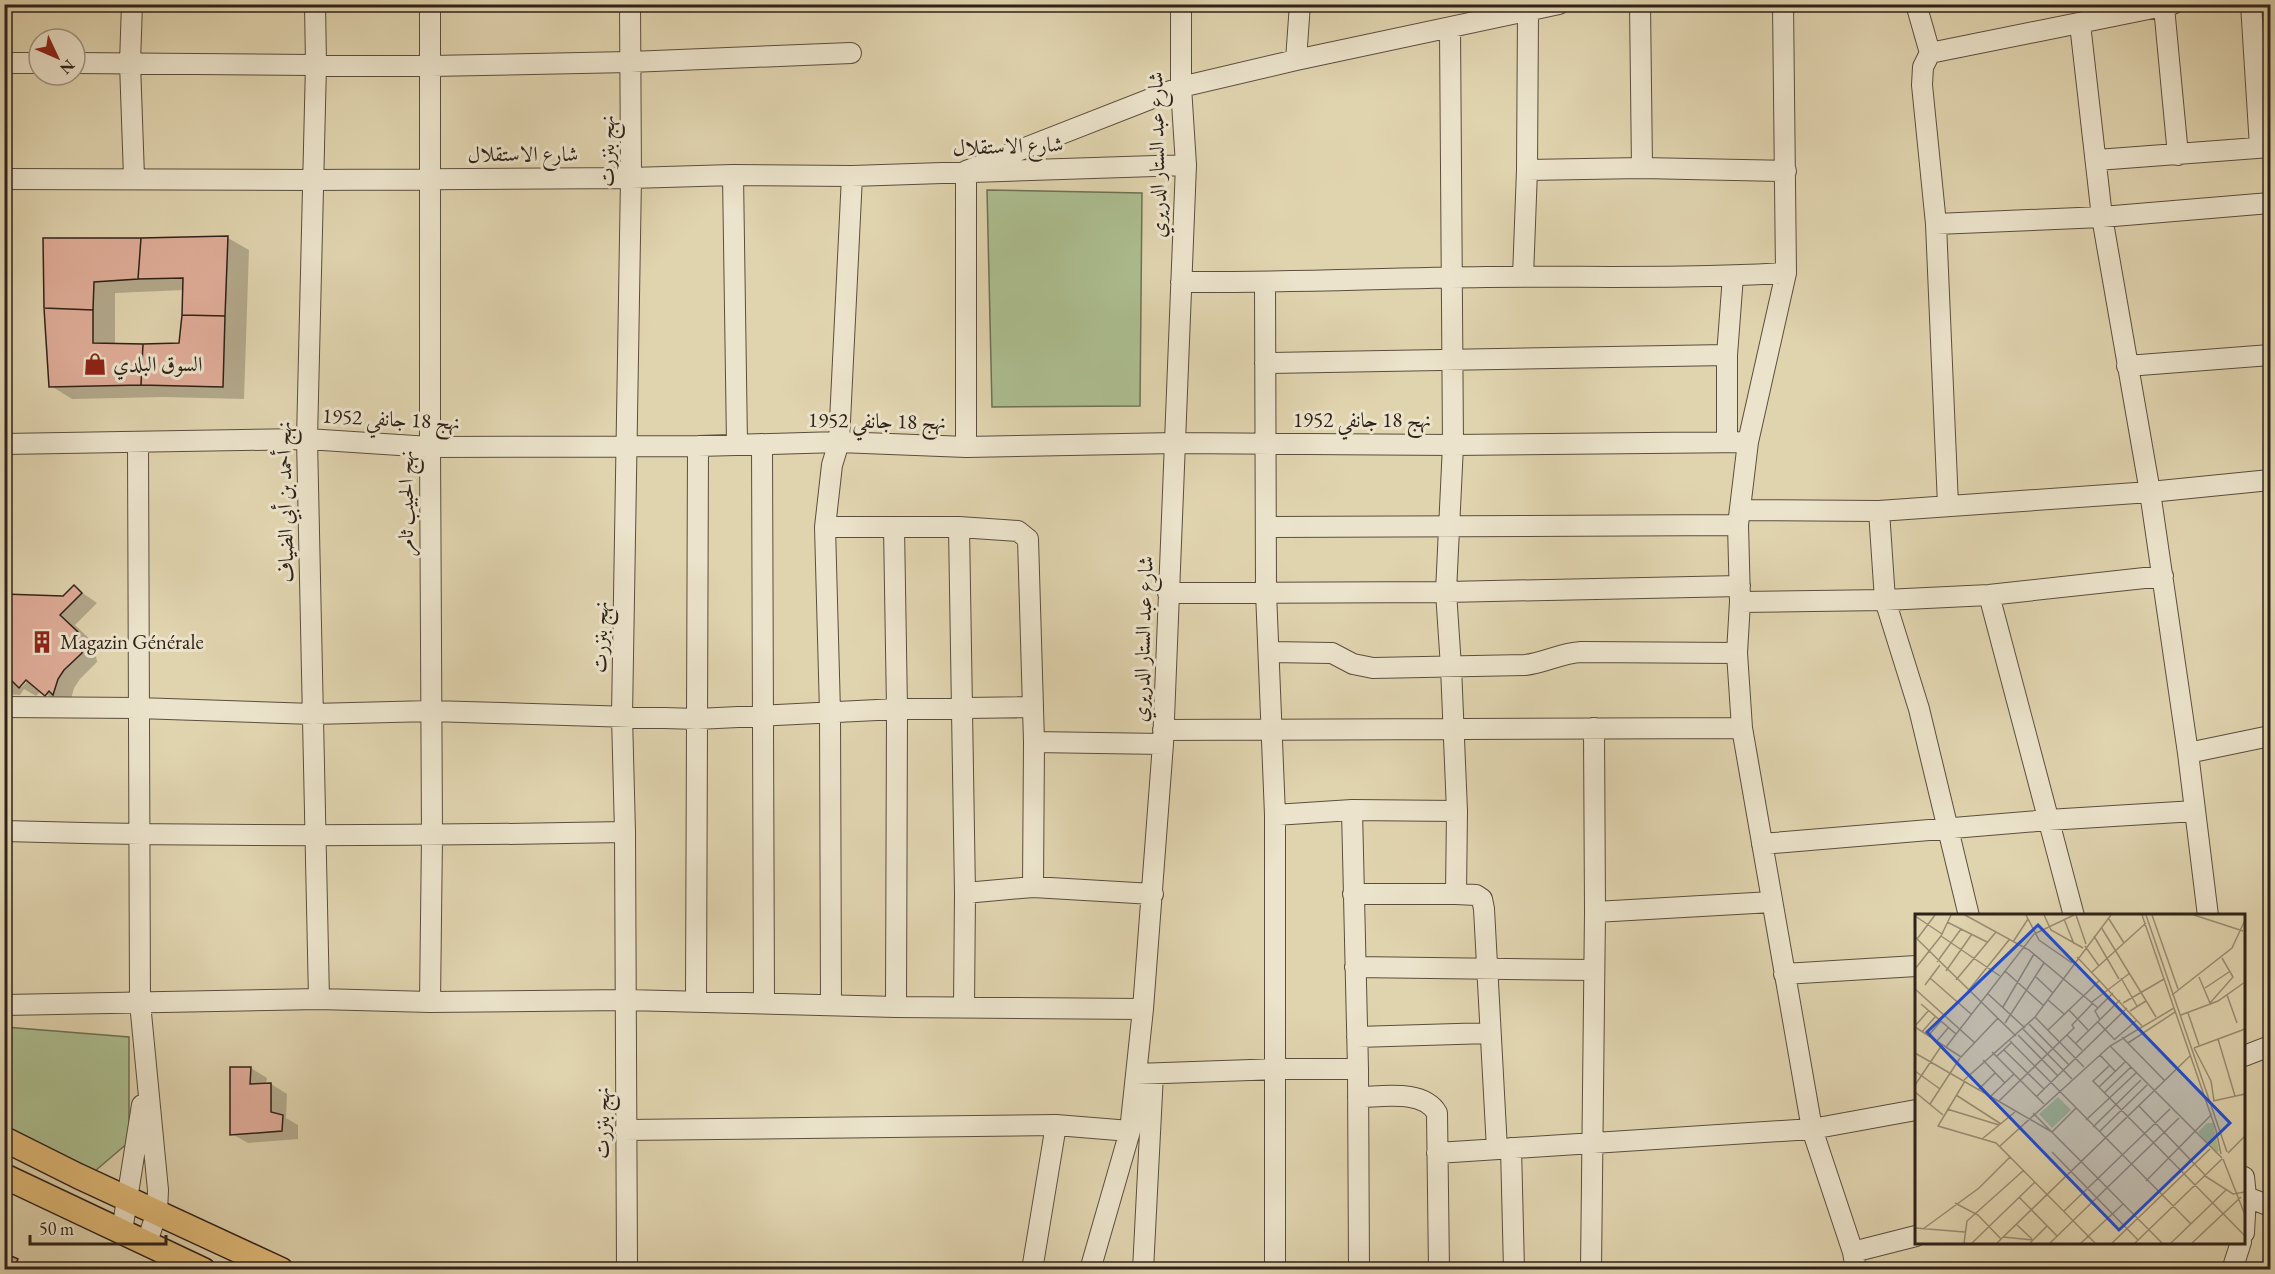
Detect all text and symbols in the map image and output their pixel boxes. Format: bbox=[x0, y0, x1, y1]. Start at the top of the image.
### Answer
north arrow bbox=[27, 27, 87, 87]
text: N bbox=[55, 55, 79, 79]
street label: شارع عبد الستار الدريري bbox=[1142, 71, 1176, 238]
street label: نهج بنزرت bbox=[593, 115, 626, 187]
street label: شارع الاستقلال bbox=[952, 130, 1064, 166]
street label: شارع الاستقلال bbox=[468, 140, 578, 172]
place label: السوق البلدي bbox=[113, 350, 203, 380]
shop icon: السوق البلدي bbox=[82, 351, 108, 377]
street label: نهج 18 جانفي 1952 bbox=[321, 401, 461, 443]
street label: نهج 18 جانفي 1952 bbox=[808, 406, 946, 442]
street label: نهج 18 جانفي 1952 bbox=[1293, 406, 1431, 440]
street label: نهج أحمد بن أبي الضياف bbox=[269, 421, 305, 583]
street label: نهج الحبيب ثامر bbox=[392, 450, 425, 556]
street label: شارع عبد الستار الدريري bbox=[1126, 555, 1164, 723]
street label: نهج بنزرت bbox=[585, 601, 620, 673]
place label: Magazin Générale bbox=[60, 628, 204, 655]
building icon: Magazin Générale bbox=[29, 629, 55, 655]
inset map bbox=[1915, 914, 2245, 1244]
street label: نهج بنزرت bbox=[588, 1087, 621, 1159]
scale bar bbox=[30, 1208, 166, 1246]
text: 50 m bbox=[39, 1217, 74, 1240]

